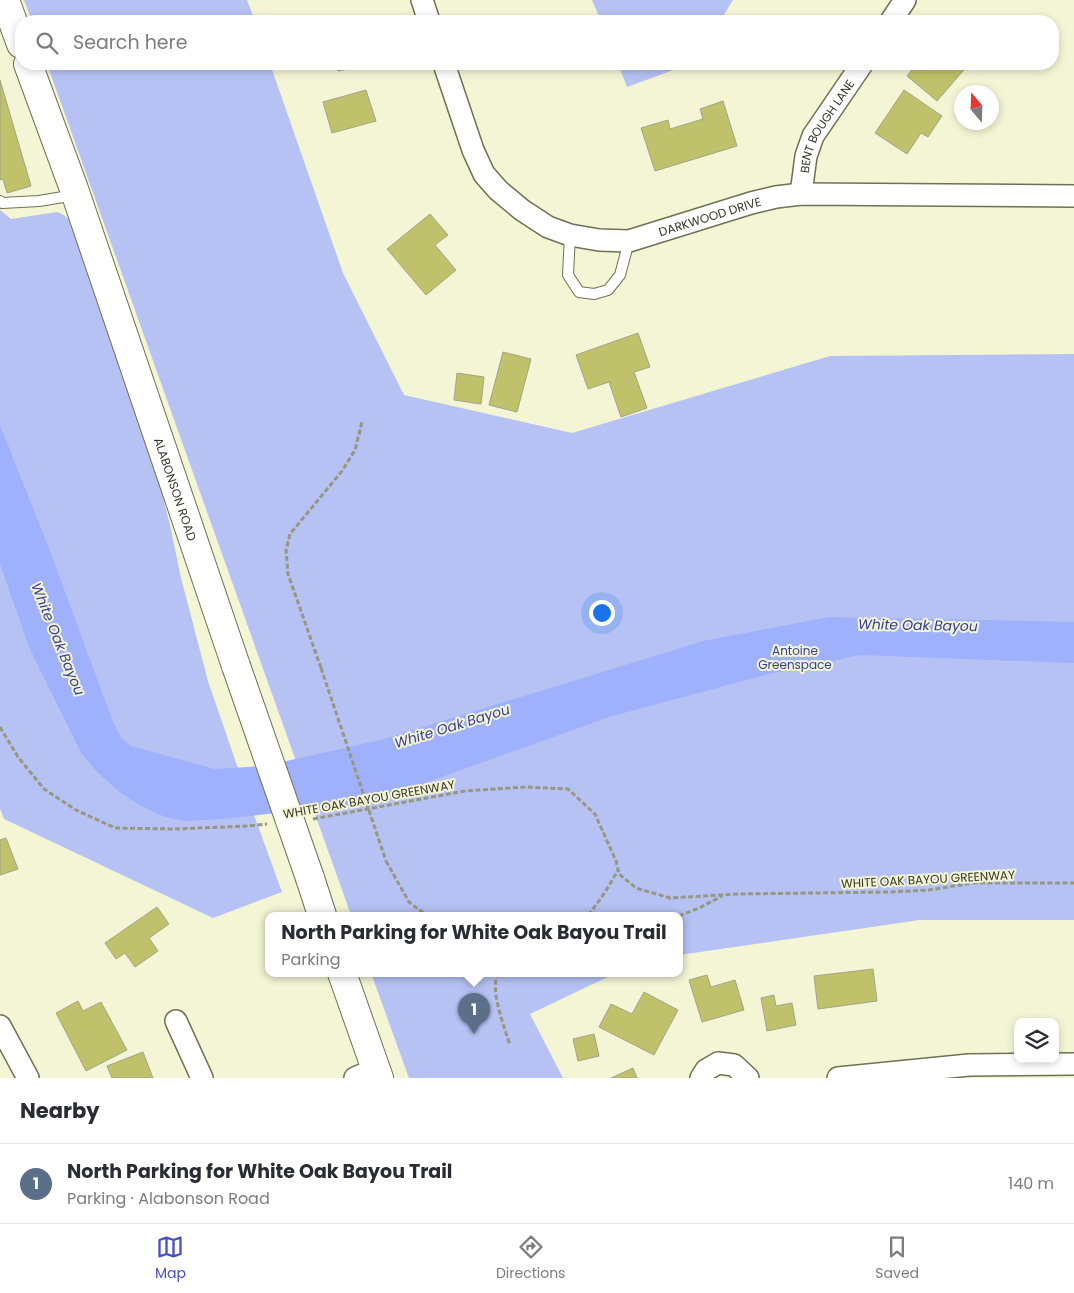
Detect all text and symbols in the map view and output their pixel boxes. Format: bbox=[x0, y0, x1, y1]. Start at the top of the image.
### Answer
search box bbox=[15, 15, 1059, 70]
icon: search bbox=[33, 29, 61, 57]
text: Search here bbox=[73, 29, 187, 56]
street label: BENT BOUGH LANE bbox=[795, 76, 858, 174]
north arrow bbox=[954, 85, 999, 130]
street label: DARKWOOD DRIVE bbox=[656, 192, 763, 240]
street label: ALABONSON ROAD bbox=[150, 435, 201, 543]
water label: White Oak Bayou bbox=[26, 580, 90, 698]
your location bbox=[589, 600, 615, 626]
water label: White Oak Bayou bbox=[858, 614, 978, 636]
park label: Antoine Greenspace bbox=[758, 642, 832, 673]
water label: White Oak Bayou bbox=[392, 699, 512, 753]
street label: WHITE OAK BAYOU GREENWAY bbox=[282, 776, 456, 822]
street label: WHITE OAK BAYOU GREENWAY bbox=[841, 866, 1015, 892]
popup bbox=[265, 912, 683, 977]
text: North Parking for White Oak Bayou Trail bbox=[281, 919, 667, 946]
text: Parking bbox=[281, 948, 341, 971]
pin: 1 bbox=[458, 993, 490, 1034]
map controls bbox=[1014, 1018, 1059, 1063]
button: layers bbox=[1014, 1018, 1059, 1063]
text: Nearby bbox=[20, 1096, 100, 1125]
text: North Parking for White Oak Bayou Trail bbox=[67, 1158, 452, 1185]
text: 1 bbox=[33, 1172, 39, 1195]
text: 140 m bbox=[1008, 1172, 1054, 1195]
text: Parking · Alabonson Road bbox=[67, 1187, 270, 1210]
tab: Map bbox=[155, 1233, 186, 1284]
tab: Directions bbox=[496, 1233, 565, 1284]
tab: Saved bbox=[875, 1233, 919, 1284]

